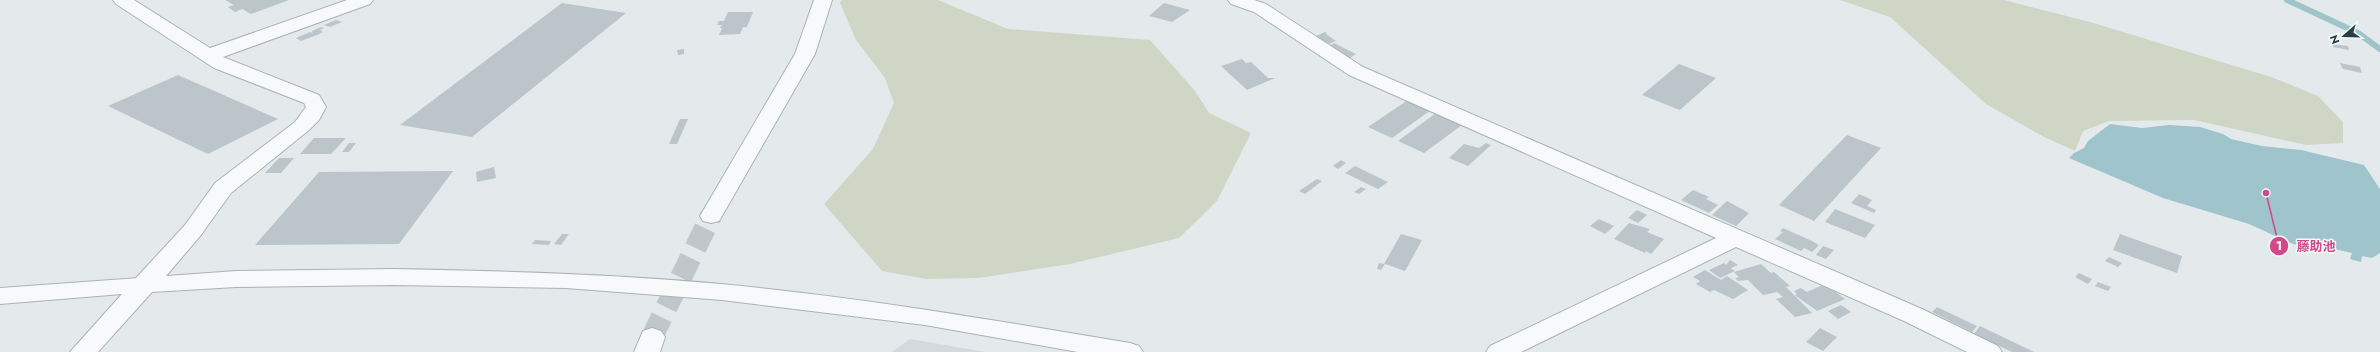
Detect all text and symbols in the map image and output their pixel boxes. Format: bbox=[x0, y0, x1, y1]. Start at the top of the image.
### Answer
north arrow bbox=[2324, 16, 2364, 56]
text: N bbox=[2326, 33, 2344, 46]
callout: 藤助池 bbox=[2269, 234, 2344, 259]
text: 1 bbox=[2276, 237, 2282, 255]
text: 藤助池 bbox=[2296, 237, 2336, 256]

